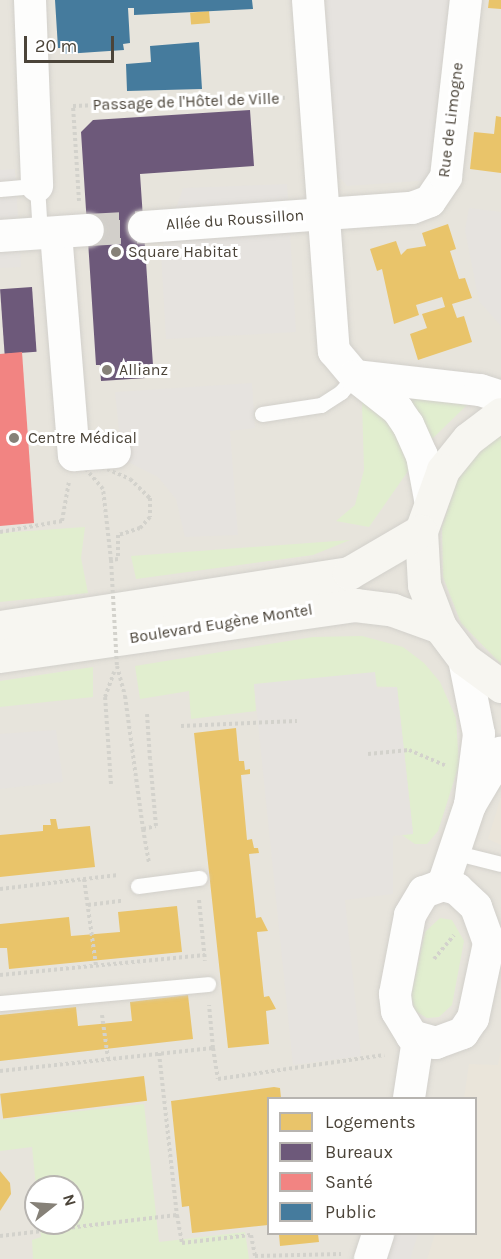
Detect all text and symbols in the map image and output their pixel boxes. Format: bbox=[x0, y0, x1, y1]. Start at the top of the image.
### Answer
scale bar bbox=[27, 24, 117, 62]
text: 20 m bbox=[35, 35, 77, 57]
street label: Rue de Limogne bbox=[434, 61, 468, 179]
street label: Passage de l'Hôtel de Ville bbox=[92, 89, 280, 115]
street label: Allée du Roussillon bbox=[165, 206, 305, 234]
place label: Square Habitat bbox=[128, 242, 238, 262]
marker: Square Habitat bbox=[109, 245, 123, 259]
place label: Allianz bbox=[119, 360, 168, 380]
marker: Allianz bbox=[100, 363, 114, 377]
place label: Centre Médical bbox=[28, 428, 137, 448]
marker: Centre Médical bbox=[5, 429, 23, 447]
street label: Boulevard Eugène Montel bbox=[128, 600, 314, 648]
legend bbox=[267, 1097, 477, 1235]
text: Logements bbox=[325, 1111, 416, 1133]
text: Bureaux bbox=[325, 1141, 393, 1163]
text: Santé bbox=[325, 1171, 373, 1193]
north arrow bbox=[24, 1175, 84, 1235]
text: N bbox=[59, 1192, 81, 1208]
text: Public bbox=[325, 1201, 376, 1223]

